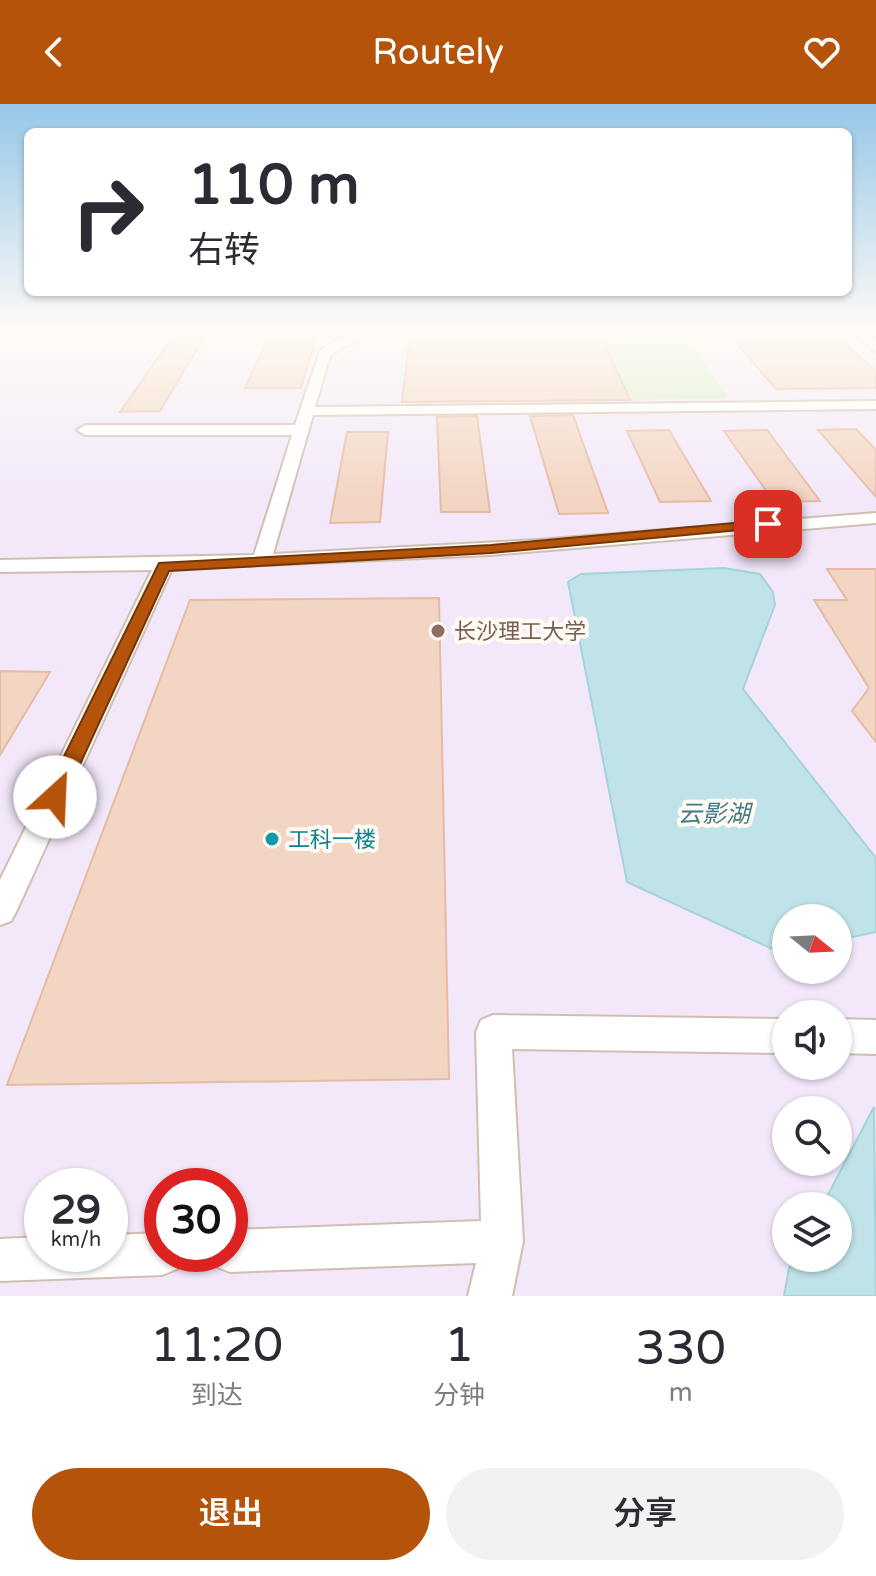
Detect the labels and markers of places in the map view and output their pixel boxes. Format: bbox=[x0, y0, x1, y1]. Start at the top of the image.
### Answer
pin bbox=[734, 490, 802, 558]
place label: 长沙理工大学 bbox=[454, 619, 586, 645]
marker: 长沙理工大学 bbox=[429, 622, 447, 640]
place label: 工科一楼 bbox=[288, 827, 376, 853]
marker: 工科一楼 bbox=[263, 830, 281, 848]

